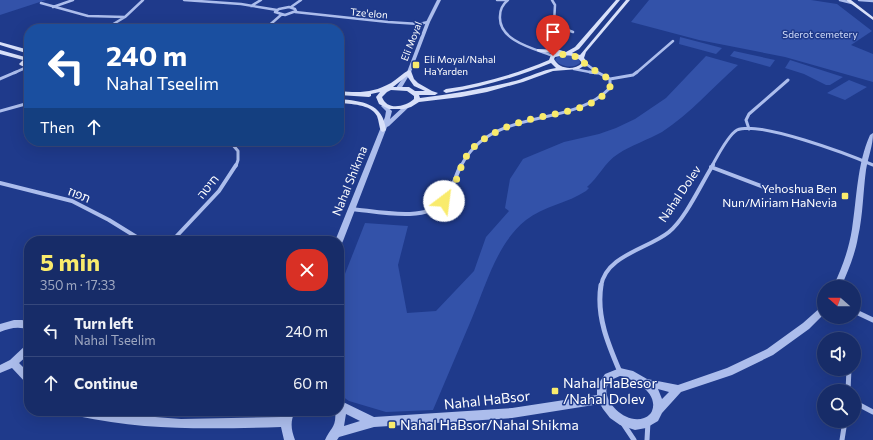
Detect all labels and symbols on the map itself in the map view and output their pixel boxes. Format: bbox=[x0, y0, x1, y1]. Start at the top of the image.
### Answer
street label: Tze'elon bbox=[350, 5, 388, 21]
pin bbox=[536, 15, 570, 56]
street label: Eli Moyal bbox=[398, 20, 424, 62]
park label: Sderot cemetery bbox=[782, 28, 858, 40]
place label: Eli Moyal/Nahal HaYarden bbox=[424, 53, 496, 77]
marker: Eli Moyal/Nahal HaYarden bbox=[411, 60, 421, 70]
street label: Nahal Shikma bbox=[329, 144, 369, 218]
street label: Nahal Dolev bbox=[655, 162, 703, 224]
street label: חיטה bbox=[193, 172, 221, 201]
position arrow bbox=[423, 180, 465, 222]
place label: Yehoshua Ben Nun/Miriam HaNevia bbox=[722, 181, 837, 209]
street label: תפוז bbox=[66, 183, 93, 205]
marker: Yehoshua Ben Nun/Miriam HaNevia bbox=[840, 191, 850, 201]
north arrow bbox=[817, 280, 861, 324]
place label: Nahal HaBesor /Nahal Dolev bbox=[563, 374, 657, 407]
street label: Nahal HaBsor bbox=[443, 386, 531, 412]
marker: Nahal HaBesor /Nahal Dolev bbox=[550, 386, 560, 396]
place label: Nahal HaBsor/Nahal Shikma bbox=[400, 416, 579, 433]
marker: Nahal HaBsor/Nahal Shikma bbox=[387, 420, 397, 430]

